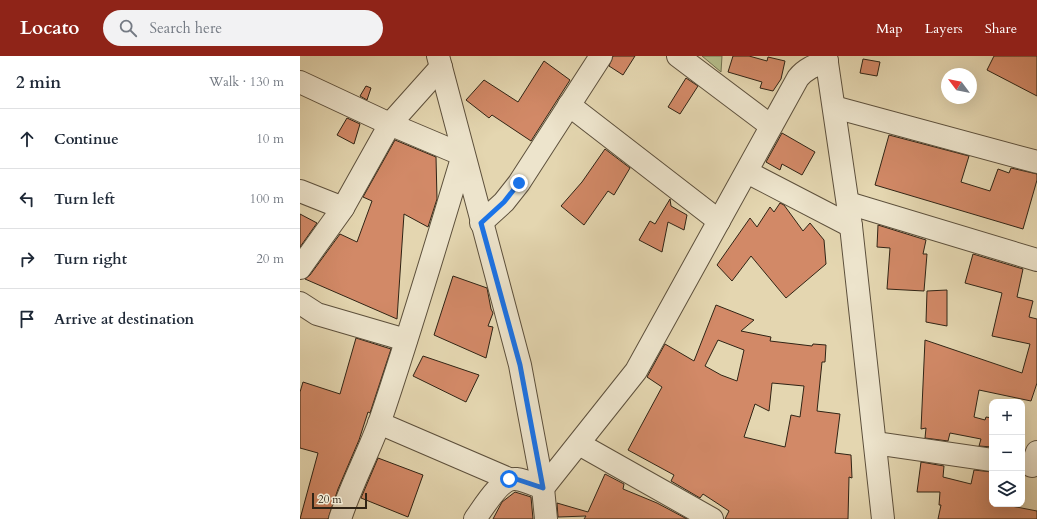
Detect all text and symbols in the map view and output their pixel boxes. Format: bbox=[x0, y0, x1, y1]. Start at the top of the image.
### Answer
search box bbox=[103, 10, 383, 46]
text: Locato bbox=[20, 15, 79, 41]
icon: search bbox=[117, 17, 139, 39]
text: Search here bbox=[149, 18, 222, 38]
text: Map bbox=[876, 19, 903, 38]
text: Layers bbox=[925, 19, 963, 38]
text: Share bbox=[985, 19, 1017, 38]
north arrow bbox=[941, 68, 977, 104]
text: 2 min bbox=[16, 71, 61, 94]
text: Walk · 130 m bbox=[209, 73, 284, 91]
icon: ahead bbox=[16, 128, 38, 150]
text: Continue bbox=[54, 129, 119, 149]
text: 10 m bbox=[256, 130, 284, 148]
route end bbox=[510, 174, 528, 192]
icon: left bbox=[16, 188, 38, 210]
text: Turn left bbox=[54, 189, 115, 209]
text: 100 m bbox=[250, 190, 284, 208]
icon: right bbox=[16, 248, 38, 270]
text: Turn right bbox=[54, 249, 127, 269]
text: 20 m bbox=[256, 250, 284, 268]
icon: arrive bbox=[16, 308, 38, 330]
text: Arrive at destination bbox=[54, 309, 194, 329]
map controls bbox=[989, 399, 1025, 507]
button: + bbox=[989, 399, 1025, 435]
button: − bbox=[989, 435, 1025, 471]
route start bbox=[500, 470, 518, 488]
button: layers bbox=[989, 471, 1025, 507]
scale bar bbox=[312, 491, 367, 510]
text: 20 m bbox=[318, 492, 342, 507]

